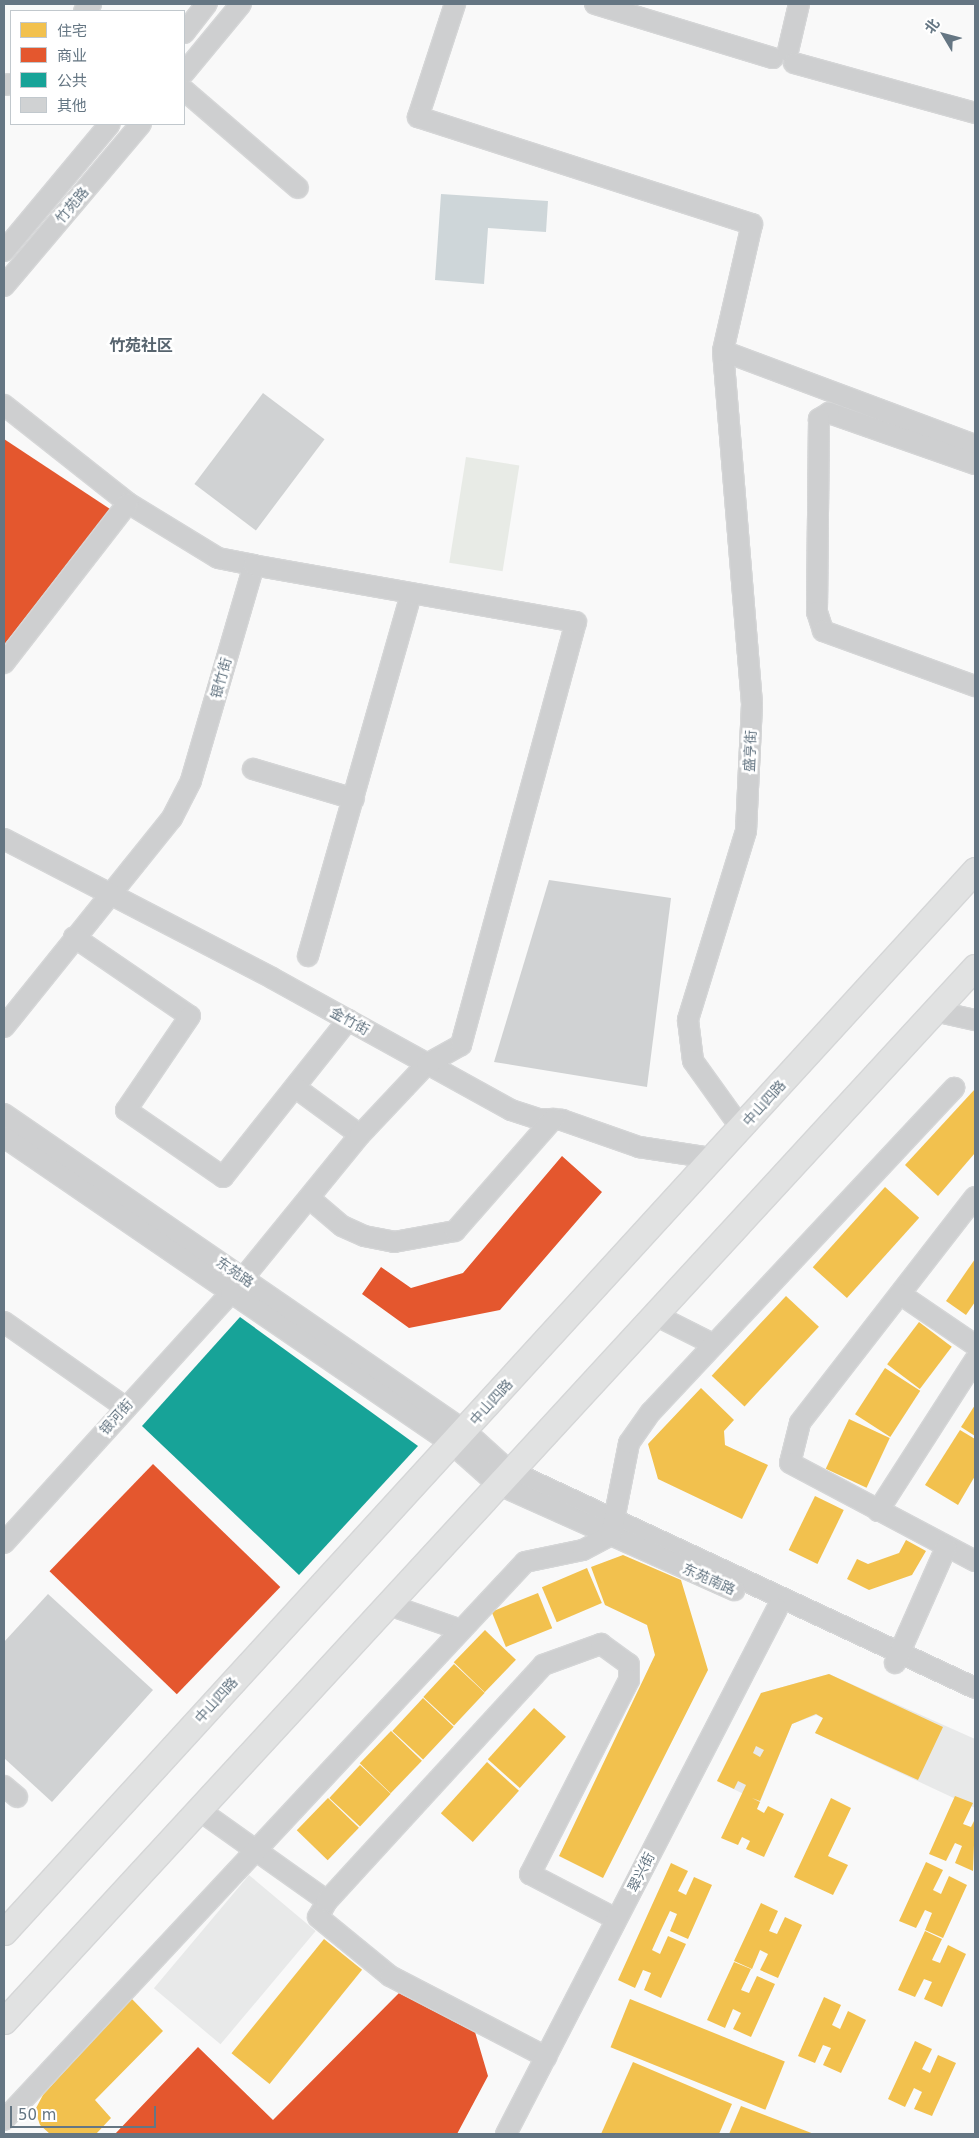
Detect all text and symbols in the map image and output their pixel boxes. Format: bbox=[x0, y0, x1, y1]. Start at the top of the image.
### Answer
legend bbox=[10, 10, 185, 125]
north arrow bbox=[919, 10, 969, 60]
text: 北 bbox=[921, 16, 943, 36]
text: 住宅 bbox=[57, 22, 87, 40]
text: 商业 bbox=[57, 47, 87, 65]
text: 公共 bbox=[57, 72, 87, 90]
text: 其他 bbox=[57, 97, 87, 115]
street label: 竹苑路 bbox=[52, 184, 92, 226]
district label: 竹苑社区 bbox=[109, 336, 173, 356]
street label: 银竹街 bbox=[207, 655, 235, 701]
street label: 盛亨街 bbox=[741, 730, 759, 772]
street label: 金竹街 bbox=[328, 1003, 372, 1039]
street label: 中山四路 bbox=[739, 1077, 789, 1129]
street label: 东苑路 bbox=[213, 1253, 257, 1291]
street label: 中山四路 bbox=[466, 1376, 516, 1428]
street label: 银河街 bbox=[96, 1396, 136, 1438]
street label: 东苑南路 bbox=[680, 1560, 738, 1598]
street label: 中山四路 bbox=[191, 1674, 241, 1726]
street label: 翠兴街 bbox=[624, 1849, 658, 1895]
scale bar bbox=[12, 2096, 159, 2128]
text: 50 m bbox=[18, 2106, 56, 2124]

